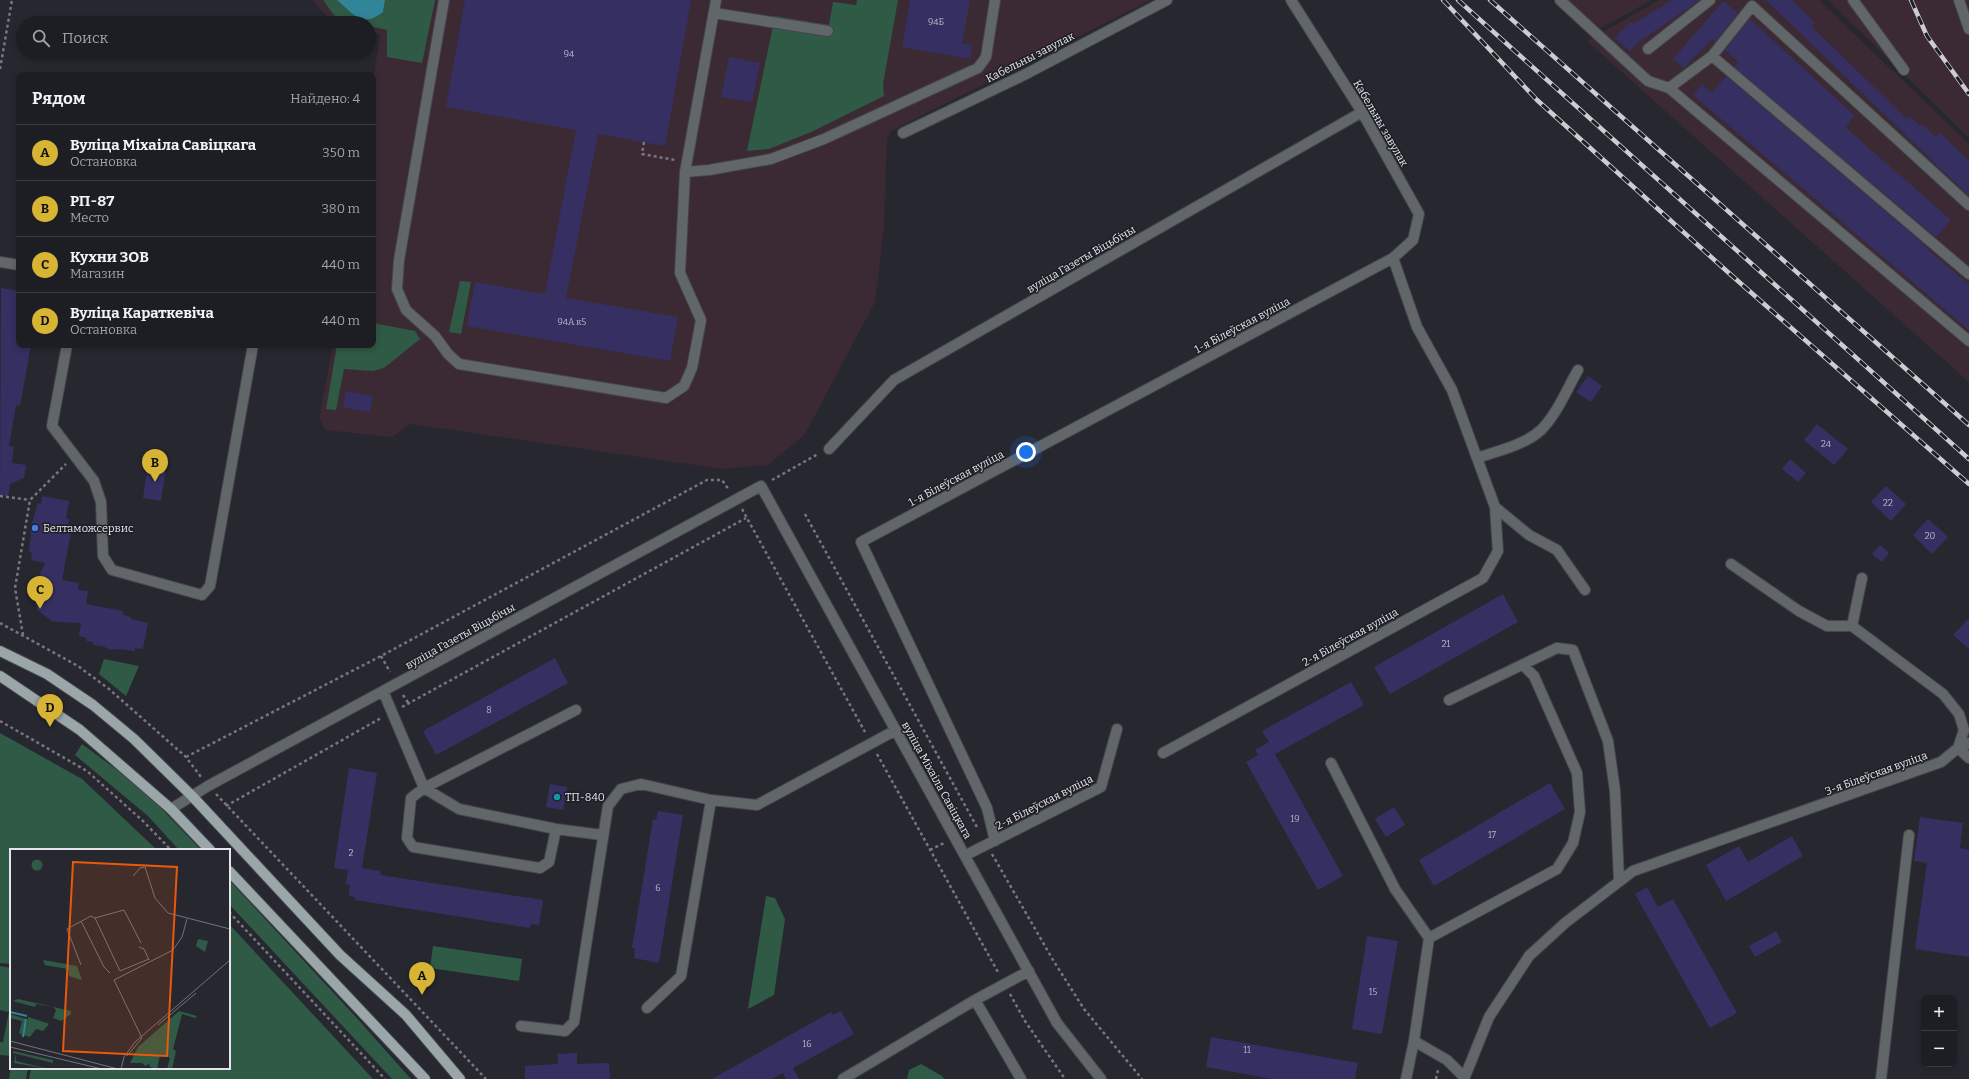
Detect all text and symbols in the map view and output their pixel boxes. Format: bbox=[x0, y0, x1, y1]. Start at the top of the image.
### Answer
search box bbox=[16, 16, 376, 60]
house number: 94Б bbox=[928, 17, 944, 27]
icon: search bbox=[30, 27, 52, 49]
text: Поиск bbox=[62, 29, 108, 47]
street label: Кабельны завулак bbox=[984, 29, 1077, 85]
house number: 94 bbox=[564, 49, 575, 59]
street label: Кабельны завулак bbox=[1351, 78, 1411, 169]
text: Рядом bbox=[32, 88, 85, 109]
text: Найдено: 4 bbox=[290, 91, 360, 106]
text: Вуліца Міхаіла Савіцкага bbox=[70, 136, 256, 154]
text: A bbox=[40, 145, 50, 160]
text: 350 m bbox=[322, 145, 360, 160]
text: Остановка bbox=[70, 154, 137, 169]
text: РП-87 bbox=[70, 192, 114, 210]
text: B bbox=[41, 201, 49, 216]
text: 380 m bbox=[321, 201, 360, 216]
text: Место bbox=[70, 210, 109, 225]
street label: вуліца Газеты Віцьбічы bbox=[1025, 223, 1138, 296]
text: Кухни ЗОВ bbox=[70, 248, 149, 266]
text: C bbox=[41, 257, 49, 272]
text: 440 m bbox=[321, 257, 360, 272]
text: Магазин bbox=[70, 266, 125, 281]
street label: 1-я Білеўская вуліца bbox=[1192, 295, 1292, 356]
text: Вуліца Караткевіча bbox=[70, 304, 214, 322]
text: D bbox=[40, 313, 50, 328]
text: 440 m bbox=[321, 313, 360, 328]
house number: 94А к5 bbox=[558, 317, 587, 327]
text: Остановка bbox=[70, 322, 137, 337]
house number: 24 bbox=[1821, 439, 1832, 449]
your location bbox=[1016, 442, 1036, 462]
street label: 1-я Білеўская вуліца bbox=[906, 448, 1006, 509]
pin: B bbox=[142, 449, 168, 482]
house number: 22 bbox=[1883, 498, 1893, 508]
place label: Белтаможсервис bbox=[43, 522, 134, 535]
marker: Белтаможсервис bbox=[30, 523, 40, 533]
house number: 20 bbox=[1925, 531, 1936, 541]
pin: C bbox=[27, 576, 53, 609]
street label: вуліца Газеты Віцьбічы bbox=[403, 601, 518, 672]
street label: 2-я Білеўская вуліца bbox=[1300, 606, 1400, 669]
house number: 21 bbox=[1442, 639, 1451, 649]
pin: D bbox=[37, 694, 63, 727]
house number: 8 bbox=[486, 705, 492, 715]
street label: вуліца Міхаіла Савіцкага bbox=[899, 719, 974, 841]
street label: 3-я Білеўская вуліца bbox=[1823, 749, 1929, 798]
street label: 2-я Білеўская вуліца bbox=[993, 772, 1095, 833]
place label: ТП-840 bbox=[565, 791, 605, 804]
marker: ТП-840 bbox=[552, 792, 562, 802]
house number: 19 bbox=[1291, 814, 1299, 824]
house number: 17 bbox=[1488, 830, 1497, 840]
house number: 2 bbox=[349, 848, 354, 858]
inset map bbox=[10, 849, 230, 1069]
house number: 6 bbox=[655, 883, 661, 893]
pin: A bbox=[409, 962, 435, 995]
house number: 15 bbox=[1369, 987, 1377, 997]
map controls bbox=[1921, 995, 1957, 1067]
button: + bbox=[1921, 995, 1957, 1031]
button: − bbox=[1921, 1031, 1957, 1067]
house number: 16 bbox=[803, 1039, 811, 1049]
house number: 11 bbox=[1243, 1045, 1251, 1055]

